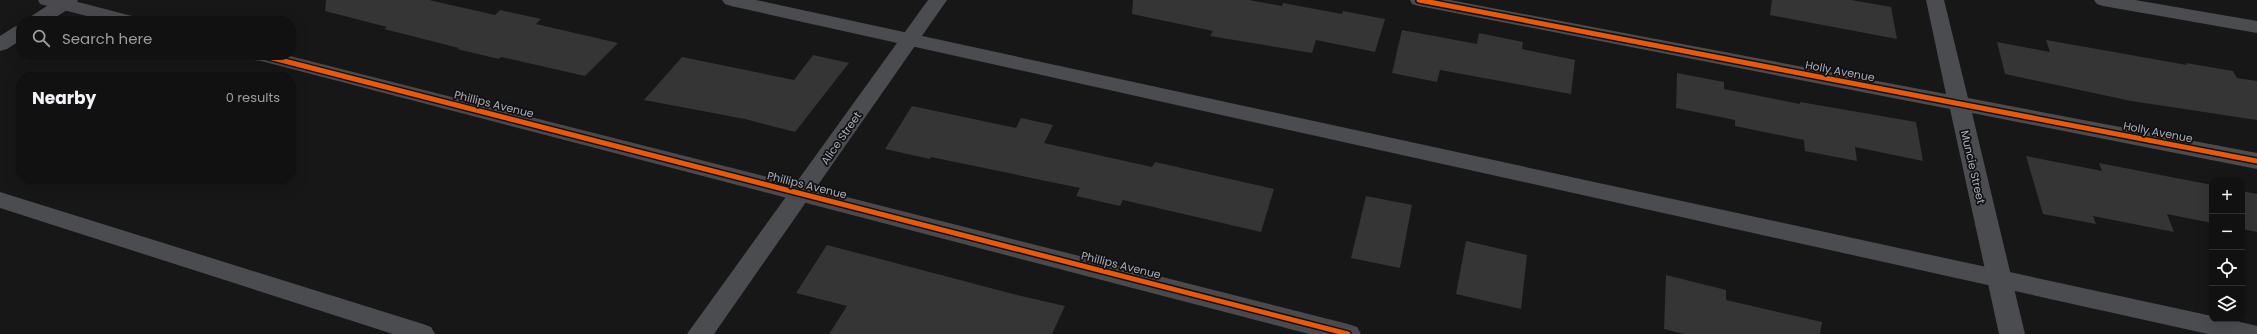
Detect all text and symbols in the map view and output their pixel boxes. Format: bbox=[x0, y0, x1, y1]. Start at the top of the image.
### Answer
search box bbox=[16, 16, 296, 60]
icon: search bbox=[30, 27, 52, 49]
text: Search here bbox=[62, 28, 152, 49]
street label: Holly Avenue bbox=[1804, 56, 1876, 86]
text: Nearby bbox=[32, 86, 96, 110]
street label: Phillips Avenue bbox=[452, 86, 536, 122]
text: 0 results bbox=[226, 88, 280, 107]
street label: Alice Street bbox=[817, 108, 865, 168]
street label: Holly Avenue bbox=[2122, 117, 2194, 147]
street label: Muncie Street bbox=[1957, 129, 1989, 205]
street label: Phillips Avenue bbox=[765, 167, 849, 203]
map controls bbox=[2209, 178, 2245, 322]
button: + bbox=[2209, 178, 2245, 214]
button: − bbox=[2209, 214, 2245, 250]
street label: Phillips Avenue bbox=[1079, 247, 1163, 283]
button: locate bbox=[2209, 250, 2245, 286]
button: layers bbox=[2209, 286, 2245, 322]

